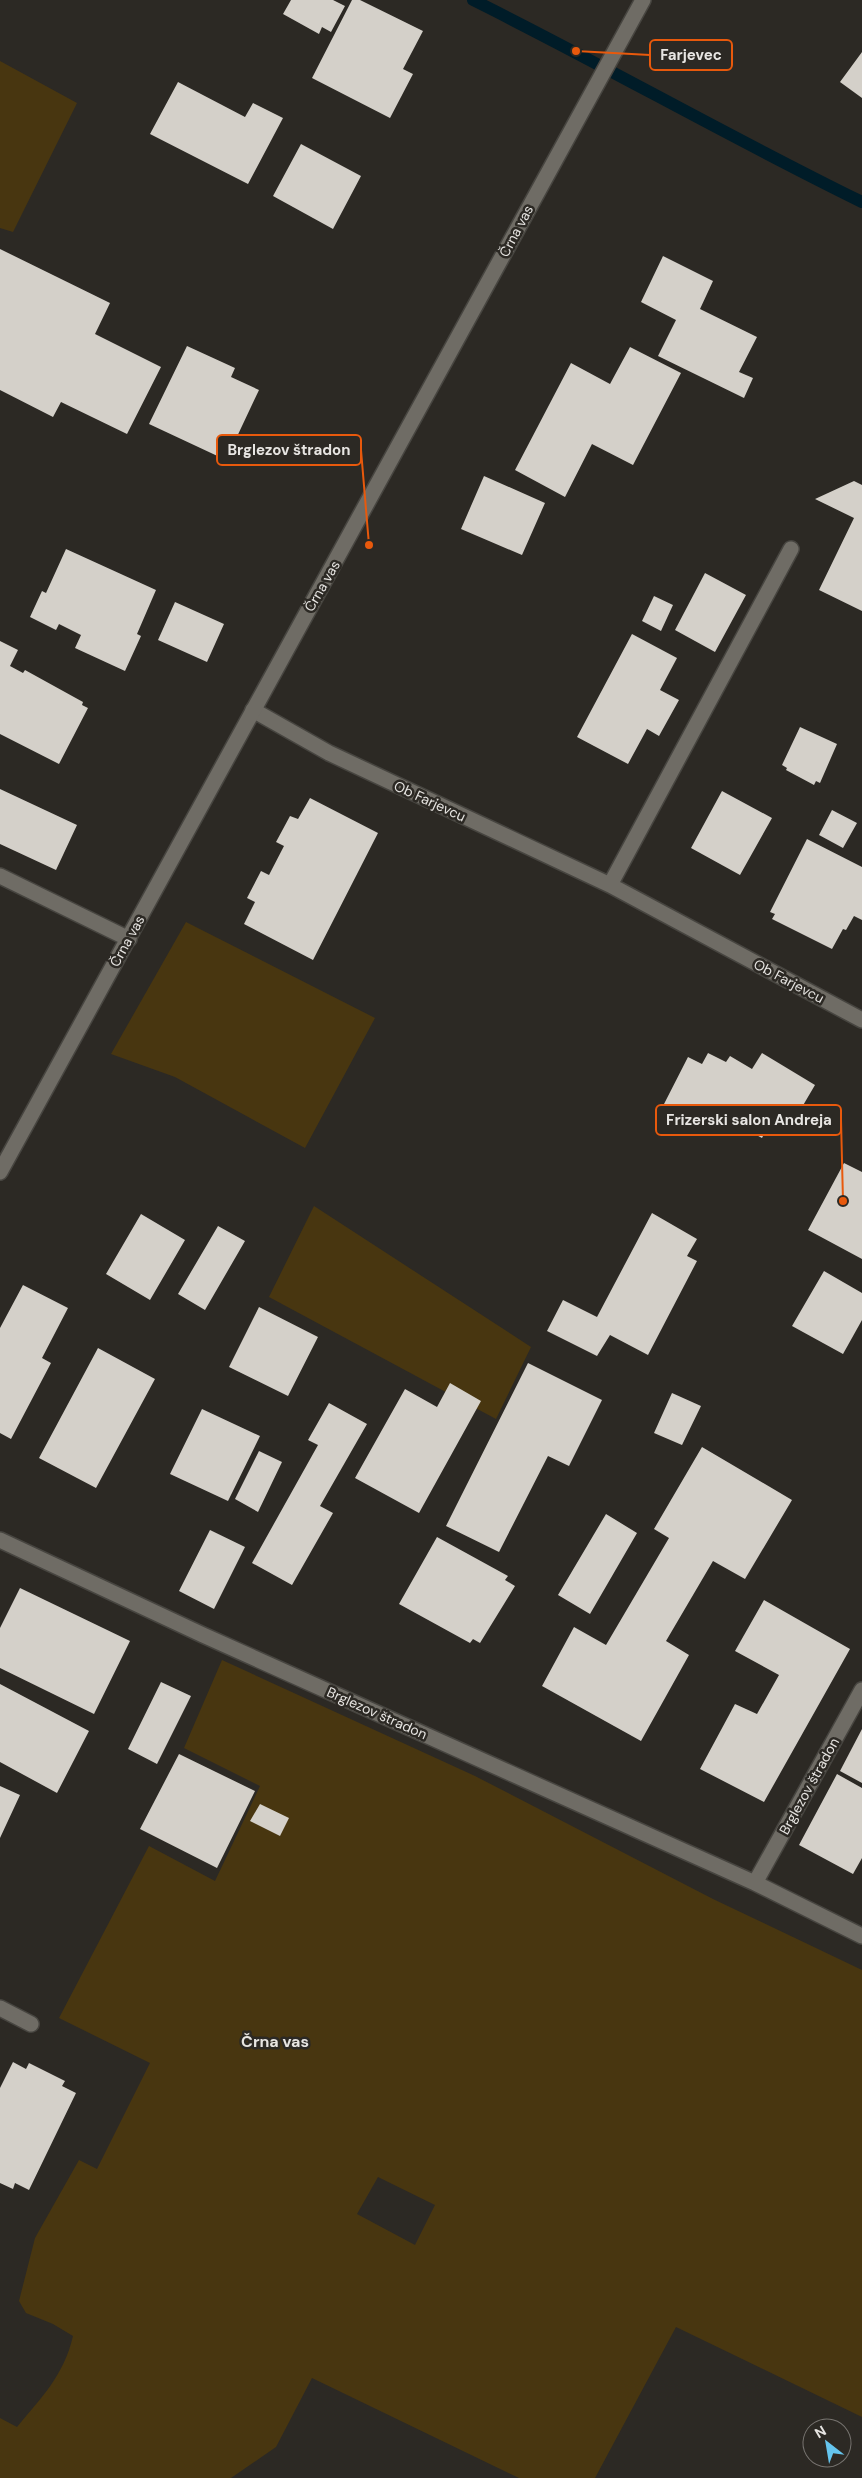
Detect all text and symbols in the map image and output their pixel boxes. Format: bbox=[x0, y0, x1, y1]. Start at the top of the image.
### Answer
callout: Farjevec bbox=[650, 40, 732, 70]
text: Farjevec bbox=[660, 45, 722, 65]
street label: Črna vas bbox=[495, 202, 537, 260]
callout: Brglezov štradon bbox=[217, 435, 361, 465]
text: Brglezov štradon bbox=[227, 440, 351, 460]
street label: Črna vas bbox=[300, 557, 344, 615]
street label: Ob Farjevcu bbox=[391, 777, 469, 825]
street label: Črna vas bbox=[105, 912, 149, 970]
street label: Ob Farjevcu bbox=[751, 955, 827, 1007]
callout: Frizerski salon Andreja bbox=[656, 1105, 841, 1135]
text: Frizerski salon Andreja bbox=[666, 1110, 832, 1130]
street label: Brglezov štradon bbox=[324, 1683, 430, 1743]
street label: Brglezov štradon bbox=[775, 1734, 843, 1838]
district label: Črna vas bbox=[241, 2031, 309, 2052]
north arrow bbox=[802, 2418, 852, 2468]
text: N bbox=[811, 2422, 829, 2442]

